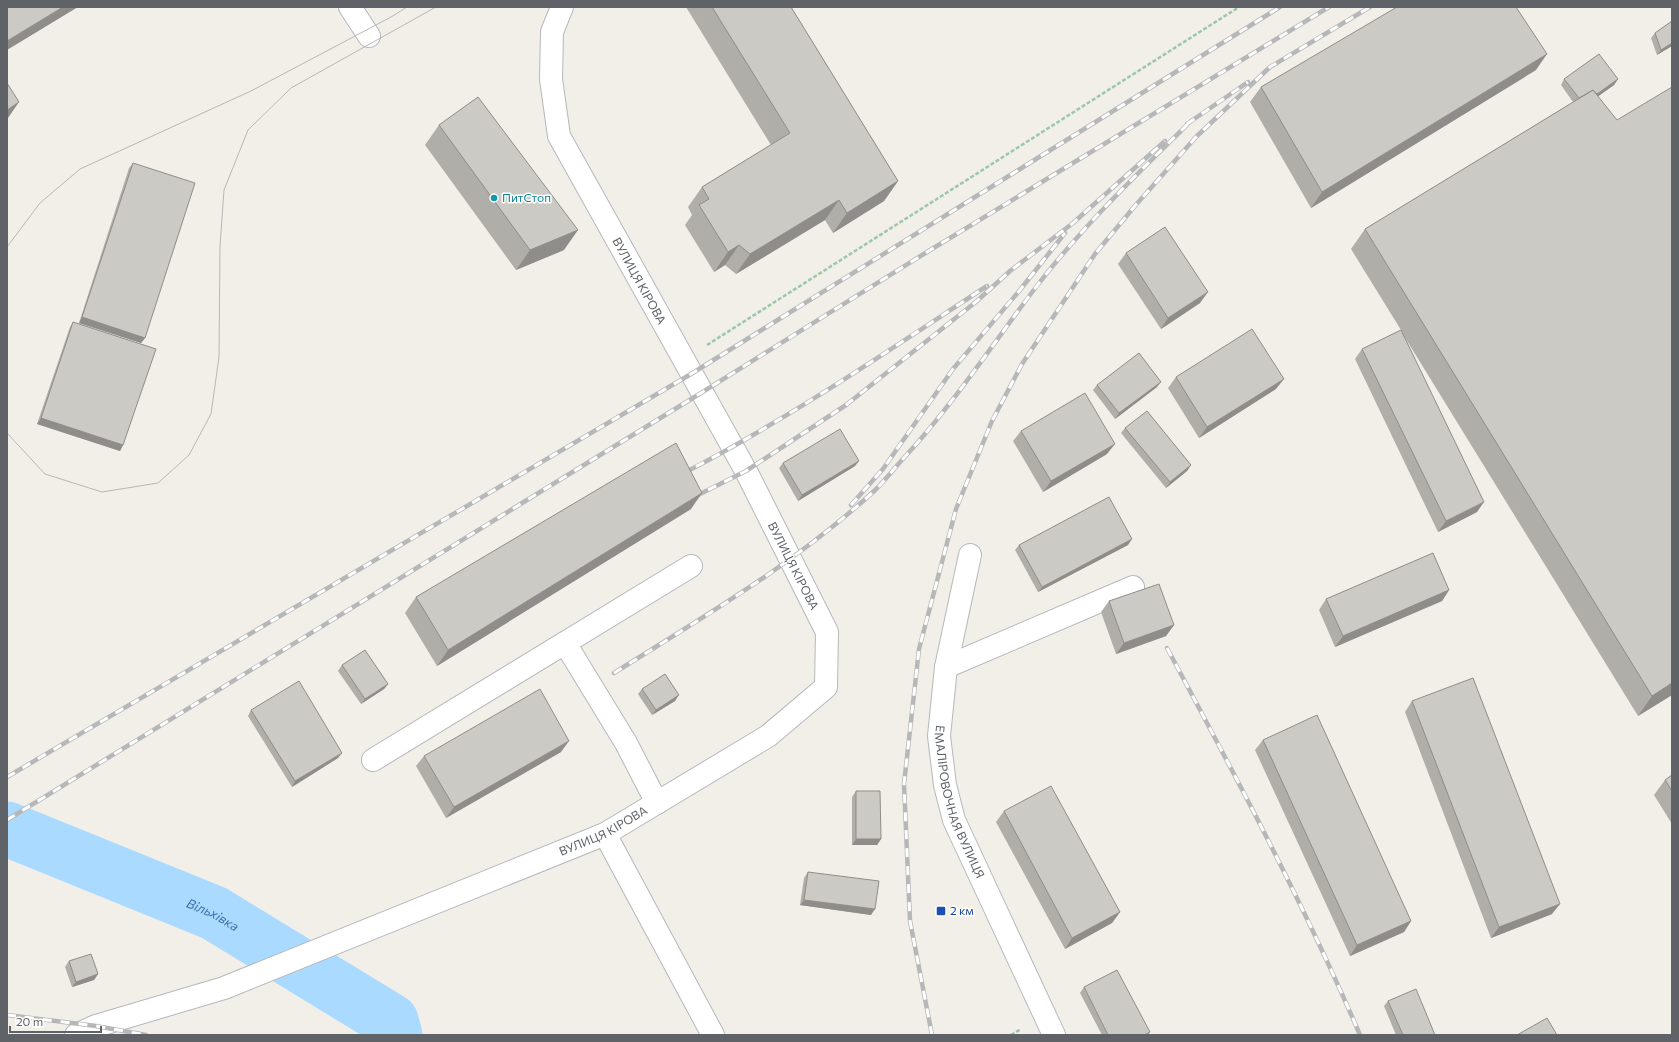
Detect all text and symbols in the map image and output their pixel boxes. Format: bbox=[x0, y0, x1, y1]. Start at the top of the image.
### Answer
place label: ПитСтоп bbox=[502, 190, 551, 204]
marker: ПитСтоп bbox=[489, 193, 499, 203]
street label: ВУЛИЦЯ КІРОВА bbox=[610, 235, 669, 326]
street label: ВУЛИЦЯ КІРОВА bbox=[766, 519, 822, 612]
street label: ЕМАЛІРОВОЧНАЯ ВУЛИЦЯ bbox=[933, 725, 988, 880]
street label: ВУЛИЦЯ КІРОВА bbox=[557, 802, 649, 858]
water label: Вільхівка bbox=[184, 895, 242, 935]
place label: 2 км bbox=[950, 903, 974, 917]
marker: 2 км bbox=[935, 905, 947, 917]
scale bar bbox=[10, 1008, 101, 1034]
text: 20 m bbox=[16, 1014, 43, 1028]

